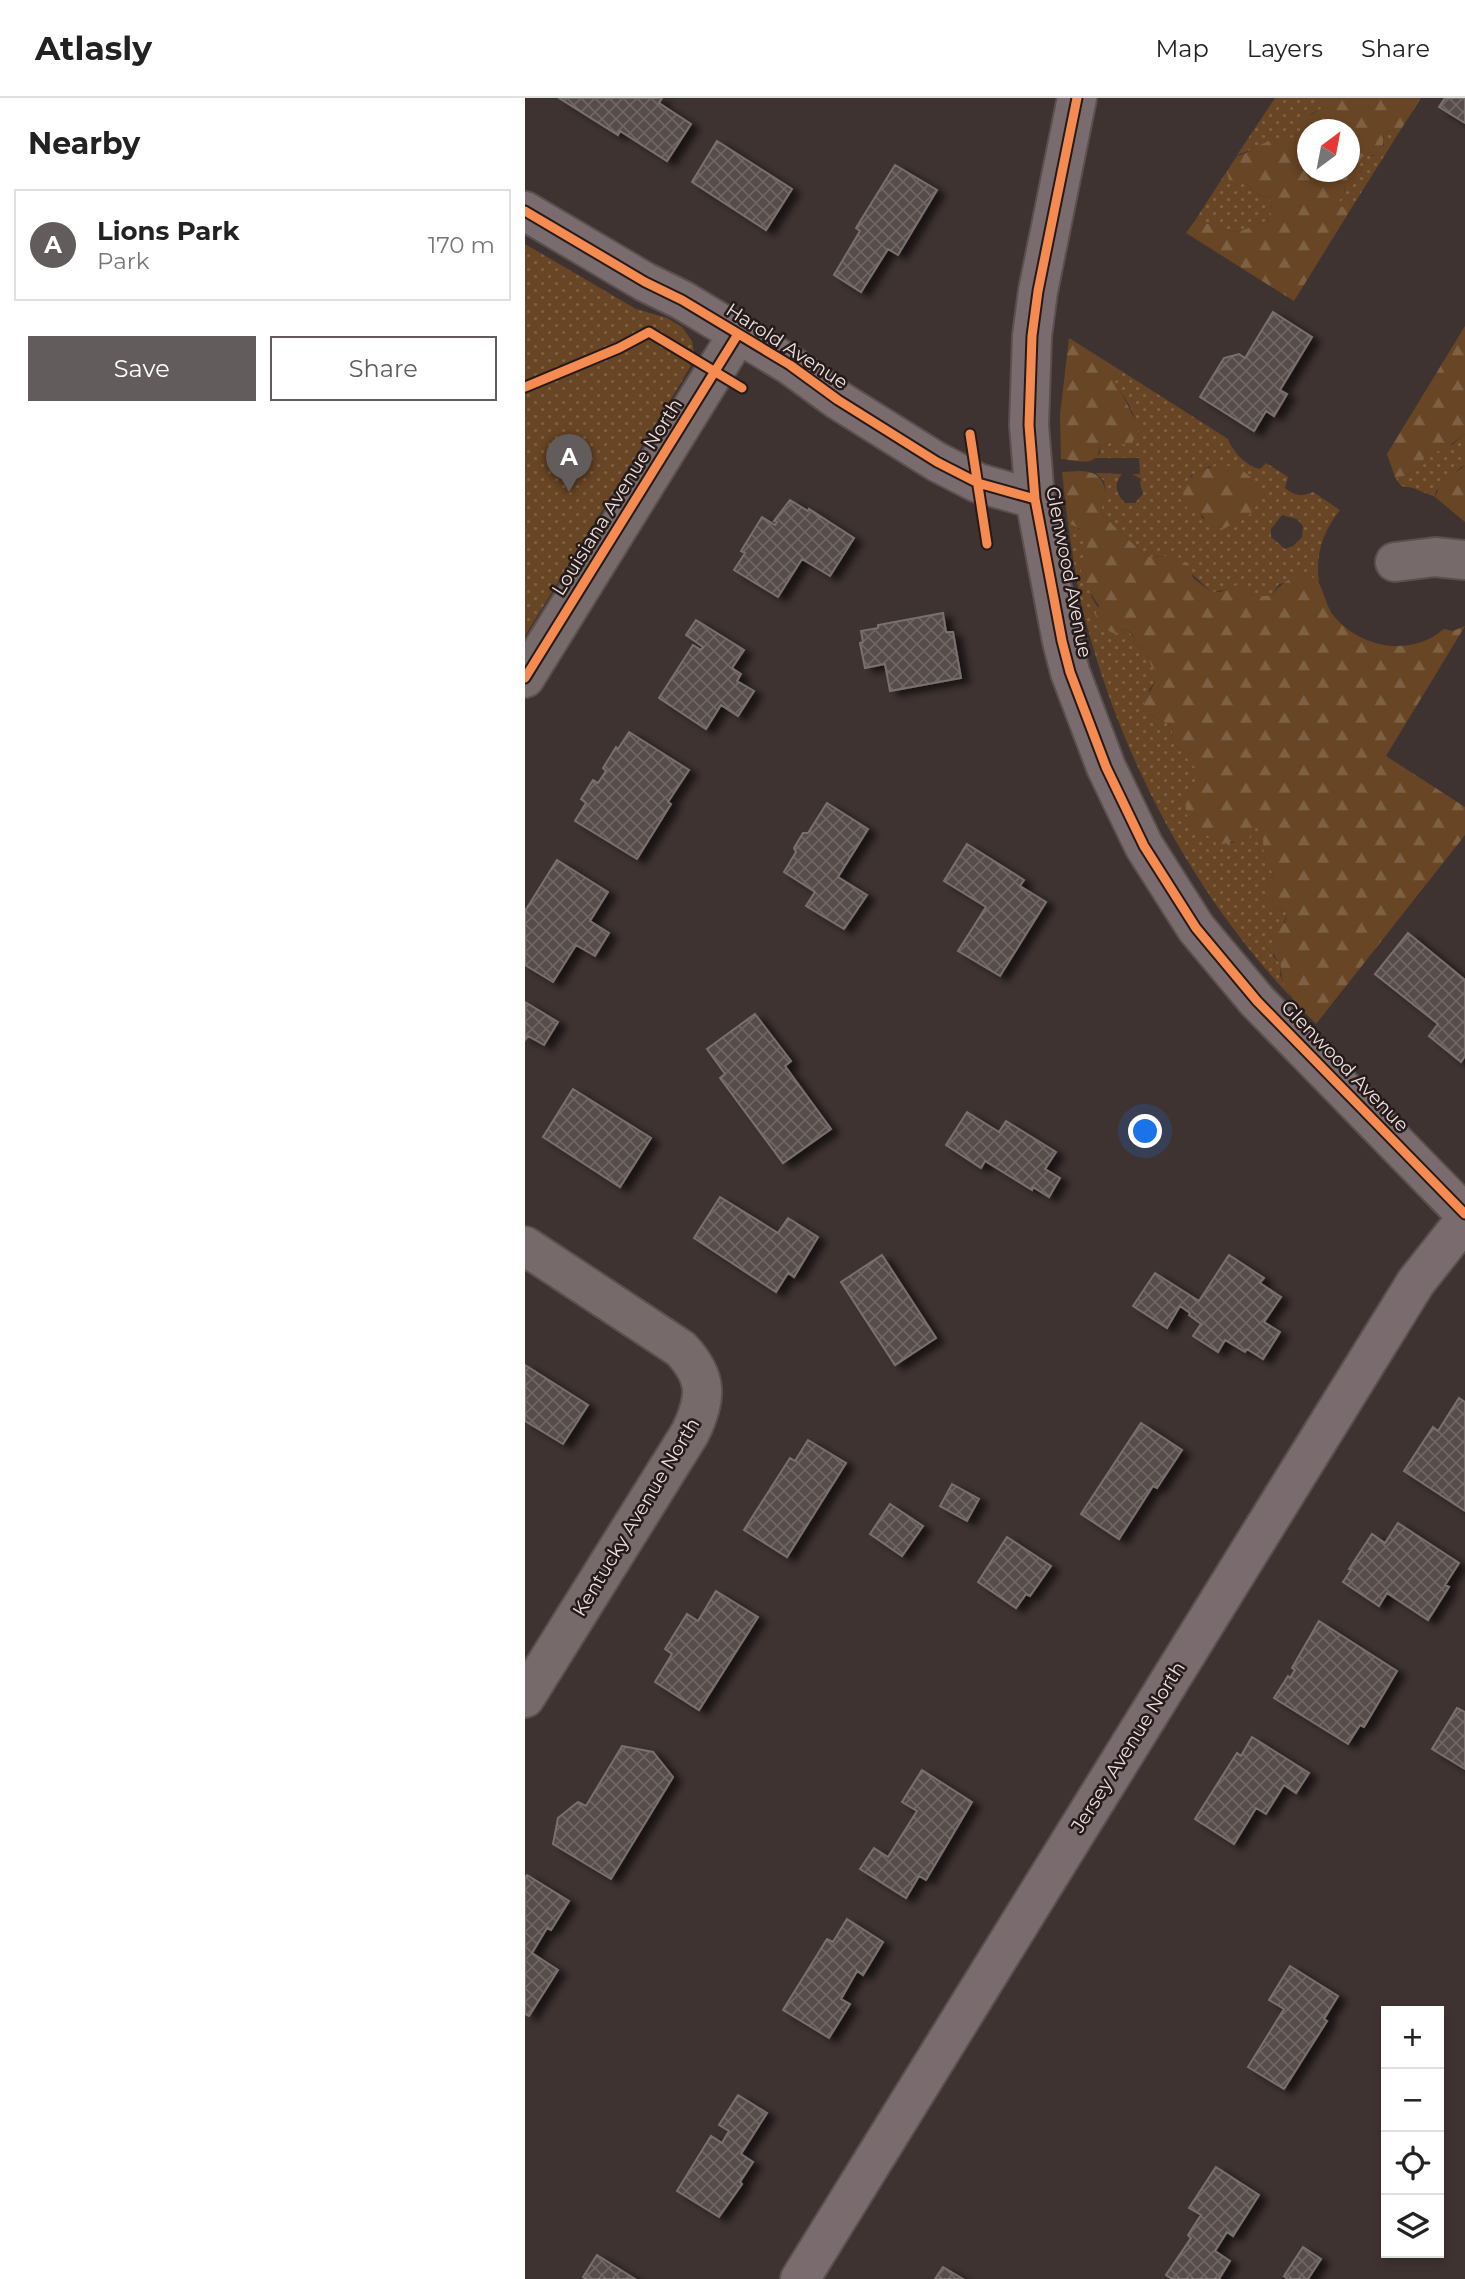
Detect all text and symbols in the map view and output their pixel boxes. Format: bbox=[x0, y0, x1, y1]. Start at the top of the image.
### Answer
text: Atlasly bbox=[35, 28, 152, 68]
text: Map bbox=[1155, 34, 1209, 63]
text: Layers bbox=[1247, 34, 1323, 63]
text: Share bbox=[1361, 34, 1430, 63]
north arrow bbox=[1297, 119, 1360, 182]
text: Nearby bbox=[28, 125, 140, 162]
text: Lions Park bbox=[97, 215, 240, 247]
text: A bbox=[44, 231, 62, 259]
text: 170 m bbox=[428, 231, 495, 259]
text: Park bbox=[97, 247, 150, 275]
street label: Harold Avenue bbox=[722, 298, 852, 394]
button: Save bbox=[28, 336, 256, 401]
button: Share bbox=[270, 336, 497, 401]
street label: Louisiana Avenue North bbox=[547, 394, 687, 600]
pin: A bbox=[546, 434, 592, 492]
street label: Glenwood Avenue bbox=[1041, 485, 1097, 659]
street label: Glenwood Avenue bbox=[1276, 996, 1414, 1136]
your location bbox=[1128, 1114, 1162, 1148]
street label: Kentucky Avenue North bbox=[568, 1414, 704, 1620]
street label: Jersey Avenue North bbox=[1066, 1657, 1190, 1837]
map controls bbox=[1381, 2006, 1444, 2258]
button: + bbox=[1381, 2006, 1444, 2069]
button: − bbox=[1381, 2069, 1444, 2132]
button: locate bbox=[1381, 2132, 1444, 2195]
button: layers bbox=[1381, 2195, 1444, 2258]

